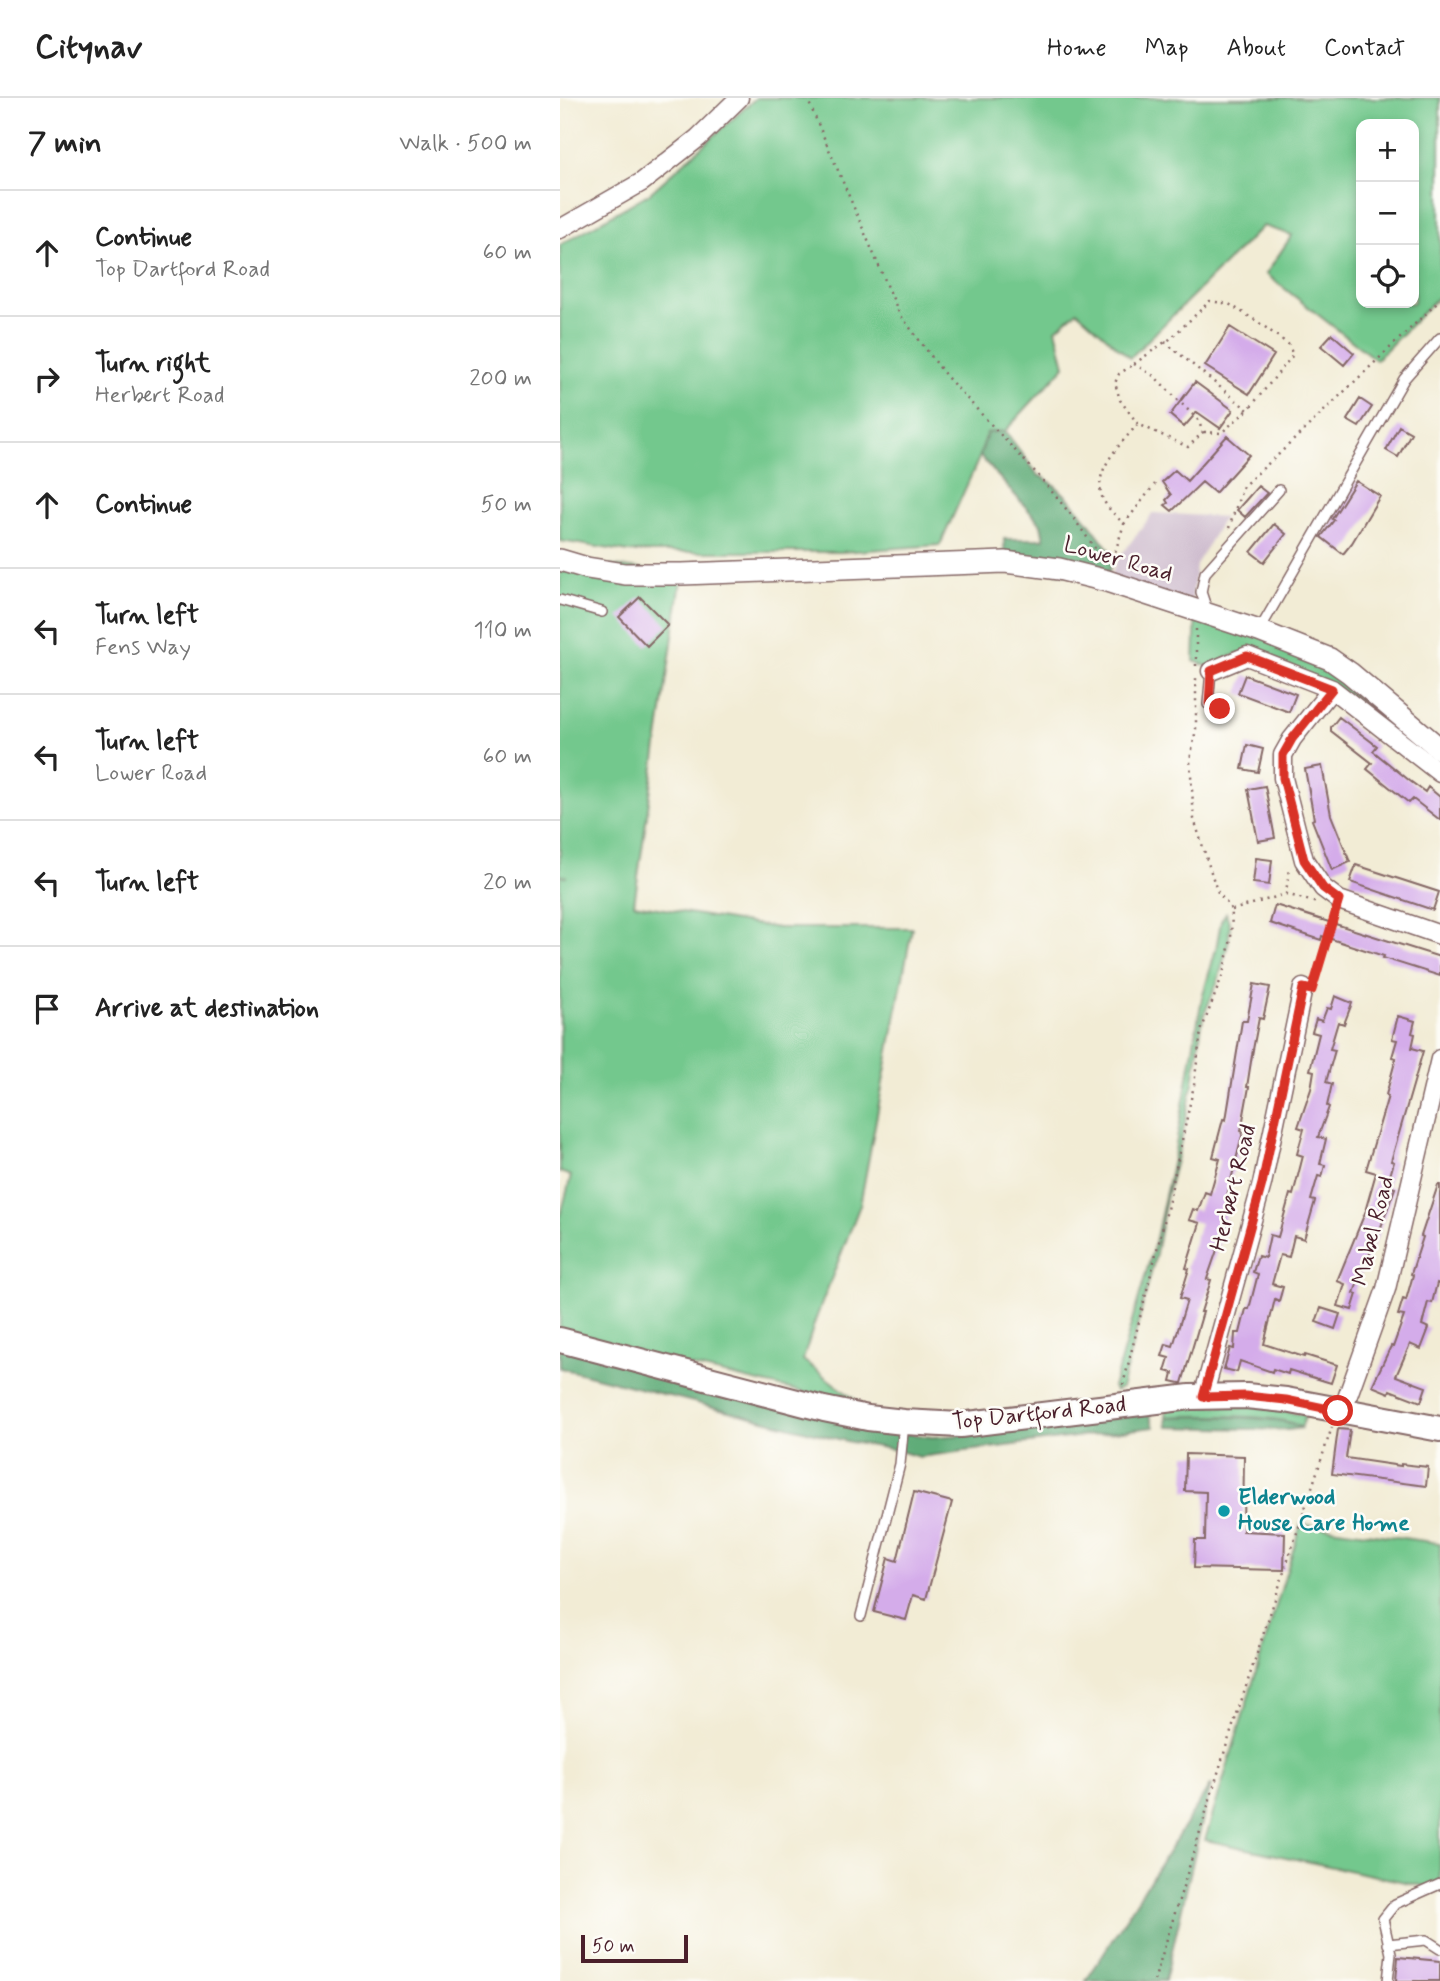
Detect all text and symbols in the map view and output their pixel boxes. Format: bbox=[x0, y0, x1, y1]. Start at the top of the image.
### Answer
text: Citynav bbox=[35, 26, 142, 70]
text: Home bbox=[1047, 33, 1107, 64]
text: Map bbox=[1145, 33, 1189, 64]
text: About bbox=[1227, 33, 1286, 64]
text: Contact bbox=[1324, 33, 1405, 64]
map controls bbox=[1356, 119, 1419, 308]
button: + bbox=[1356, 119, 1419, 182]
text: 7 min bbox=[28, 124, 102, 163]
text: Walk · 500 m bbox=[399, 129, 532, 159]
button: − bbox=[1356, 182, 1419, 245]
text: Continue bbox=[95, 221, 192, 255]
icon: ahead bbox=[28, 234, 66, 272]
text: 60 m bbox=[483, 238, 532, 268]
button: locate bbox=[1356, 245, 1419, 308]
text: Top Dartford Road bbox=[95, 255, 270, 285]
text: Turn right bbox=[95, 347, 211, 381]
icon: right bbox=[28, 360, 66, 398]
text: 200 m bbox=[469, 364, 532, 394]
text: Herbert Road bbox=[95, 381, 225, 411]
icon: ahead bbox=[28, 486, 66, 524]
text: Continue bbox=[95, 488, 192, 522]
text: 50 m bbox=[481, 490, 532, 520]
street label: Lower Road bbox=[1060, 530, 1176, 590]
text: Turn left bbox=[95, 599, 199, 633]
icon: left bbox=[28, 612, 66, 650]
text: 110 m bbox=[473, 616, 532, 646]
text: Fens Way bbox=[95, 633, 191, 663]
route end bbox=[1204, 693, 1235, 724]
text: Turn left bbox=[95, 725, 199, 759]
icon: left bbox=[28, 738, 66, 776]
text: 60 m bbox=[483, 742, 532, 772]
text: Lower Road bbox=[95, 759, 207, 789]
icon: left bbox=[28, 864, 66, 902]
text: Turn left bbox=[95, 866, 199, 900]
text: 20 m bbox=[483, 868, 532, 898]
icon: arrive bbox=[28, 990, 66, 1028]
text: Arrive at destination bbox=[95, 992, 319, 1026]
street label: Herbert Road bbox=[1204, 1122, 1264, 1254]
street label: Mabel Road bbox=[1346, 1173, 1402, 1289]
street label: Top Dartford Road bbox=[950, 1390, 1128, 1439]
route start bbox=[1322, 1395, 1353, 1426]
place label: Elderwood House Care Home bbox=[1238, 1483, 1410, 1539]
marker: Elderwood House Care Home bbox=[1216, 1503, 1232, 1519]
scale bar bbox=[581, 1932, 688, 1964]
text: 50 m bbox=[592, 1934, 635, 1959]

